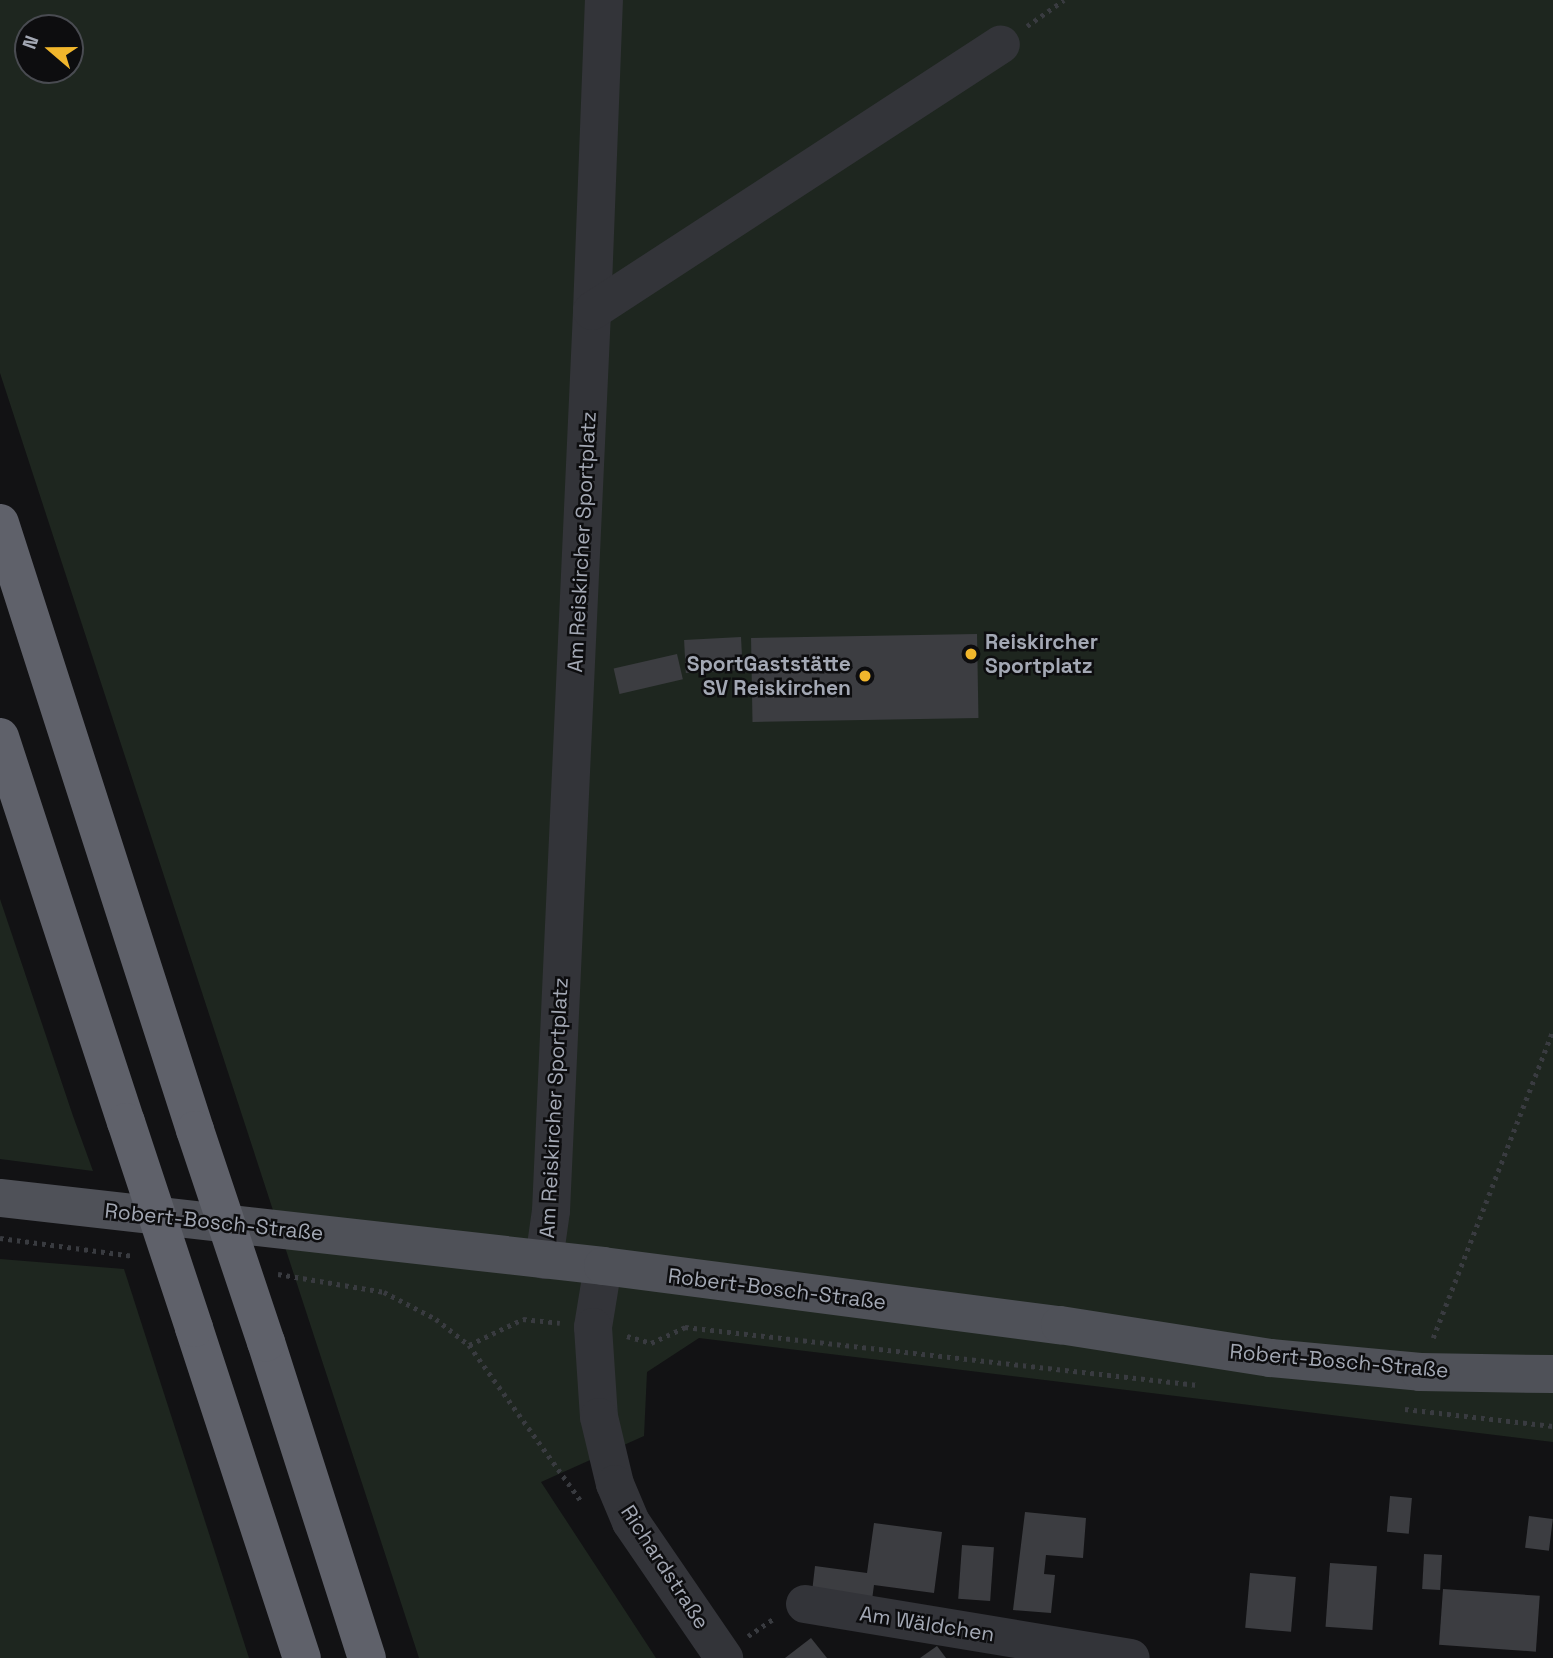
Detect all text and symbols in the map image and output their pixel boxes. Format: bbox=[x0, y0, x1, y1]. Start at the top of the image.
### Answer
north arrow bbox=[14, 14, 84, 84]
text: N bbox=[17, 32, 45, 53]
street label: Am Reiskircher Sportplatz bbox=[563, 411, 601, 673]
place label: Reiskircher Sportplatz bbox=[985, 629, 1098, 679]
marker: Reiskircher Sportplatz bbox=[963, 646, 979, 662]
place label: SportGaststätte SV Reiskirchen bbox=[687, 651, 851, 701]
marker: SportGaststätte SV Reiskirchen bbox=[857, 668, 873, 684]
street label: Am Reiskircher Sportplatz bbox=[535, 977, 573, 1239]
street label: Robert-Bosch-Straße bbox=[103, 1198, 325, 1246]
street label: Robert-Bosch-Straße bbox=[666, 1263, 888, 1315]
street label: Robert-Bosch-Straße bbox=[1228, 1339, 1450, 1383]
street label: Richardstraße bbox=[616, 1500, 714, 1634]
street label: Am Wäldchen bbox=[858, 1601, 996, 1647]

